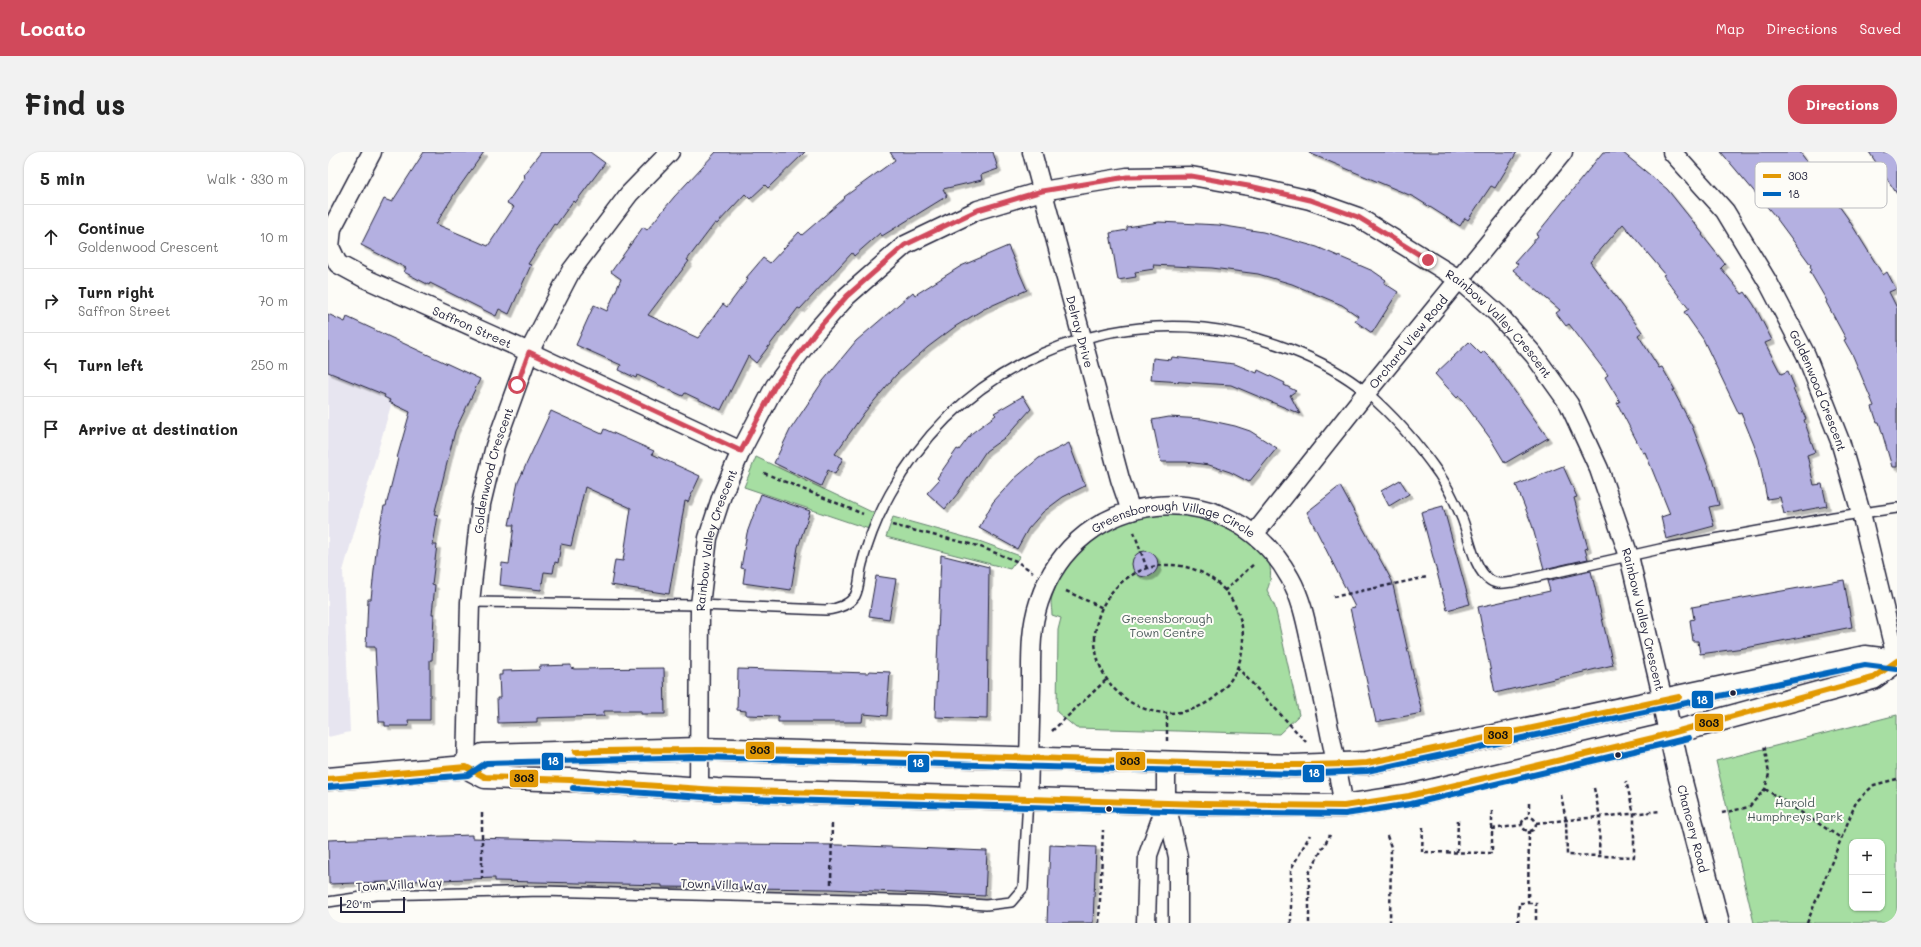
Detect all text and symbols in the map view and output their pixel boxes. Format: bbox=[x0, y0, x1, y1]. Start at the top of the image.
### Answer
text: Locato bbox=[20, 16, 86, 41]
text: Map bbox=[1716, 19, 1744, 38]
text: Directions bbox=[1766, 19, 1837, 38]
text: Saved bbox=[1859, 19, 1901, 38]
button: Directions bbox=[1788, 85, 1897, 124]
text: Find us bbox=[24, 86, 125, 122]
legend bbox=[1755, 162, 1887, 208]
text: 5 min bbox=[40, 167, 85, 189]
text: 303 bbox=[1788, 168, 1808, 183]
text: Walk · 330 m bbox=[207, 170, 288, 187]
text: 18 bbox=[1788, 186, 1800, 201]
text: Continue bbox=[78, 218, 145, 238]
icon: ahead bbox=[40, 226, 62, 248]
text: 10 m bbox=[260, 228, 288, 245]
text: Goldenwood Crescent bbox=[78, 238, 219, 255]
route end bbox=[1419, 251, 1437, 269]
street label: Rainbow Valley Crescent bbox=[1443, 265, 1556, 381]
text: Turn right bbox=[78, 282, 155, 302]
icon: right bbox=[40, 290, 62, 312]
street label: Orchard View Road bbox=[1365, 291, 1451, 392]
text: 70 m bbox=[258, 292, 288, 309]
street label: Delray Drive bbox=[1063, 294, 1098, 369]
text: Saffron Street bbox=[78, 302, 171, 319]
street label: Saffron Street bbox=[430, 302, 515, 351]
street label: Goldenwood Crescent bbox=[1786, 327, 1850, 453]
icon: left bbox=[40, 354, 62, 376]
text: Turn left bbox=[78, 355, 143, 375]
text: 250 m bbox=[251, 356, 288, 373]
route start bbox=[508, 376, 526, 394]
street label: Goldenwood Crescent bbox=[470, 405, 516, 534]
icon: arrive bbox=[40, 418, 62, 440]
text: Arrive at destination bbox=[78, 419, 238, 439]
street label: Rainbow Valley Crescent bbox=[692, 467, 740, 611]
text: Greensborough Village Circle bbox=[1088, 497, 1259, 541]
street label: Greensborough Village Circle bbox=[1087, 525, 1261, 545]
street label: Rainbow Valley Crescent bbox=[1619, 545, 1669, 692]
park label: Greensborough Town Centre bbox=[1122, 610, 1212, 640]
unlabelled marker bbox=[1728, 688, 1738, 698]
line badge: 18 bbox=[1691, 690, 1714, 709]
text: 18 bbox=[1696, 692, 1708, 707]
line badge: 303 bbox=[1694, 713, 1724, 732]
text: 303 bbox=[1699, 715, 1720, 730]
line badge: 303 bbox=[1483, 726, 1513, 745]
text: 303 bbox=[1488, 727, 1509, 742]
line badge: 303 bbox=[745, 741, 775, 760]
text: 303 bbox=[750, 742, 771, 757]
unlabelled marker bbox=[1613, 750, 1623, 760]
line badge: 303 bbox=[1115, 751, 1146, 771]
line badge: 18 bbox=[541, 752, 564, 771]
text: 18 bbox=[547, 753, 559, 768]
text: 303 bbox=[1120, 753, 1141, 768]
line badge: 18 bbox=[907, 754, 930, 773]
text: 18 bbox=[912, 755, 924, 770]
line badge: 18 bbox=[1302, 764, 1325, 783]
text: 18 bbox=[1308, 765, 1320, 780]
line badge: 303 bbox=[509, 769, 539, 788]
text: 303 bbox=[514, 770, 535, 785]
street label: Chancery Road bbox=[1674, 783, 1712, 874]
park label: Harold Humphreys Park bbox=[1747, 794, 1843, 824]
unlabelled marker bbox=[1104, 804, 1114, 814]
map controls bbox=[1849, 839, 1885, 911]
button: + bbox=[1849, 839, 1885, 875]
street label: Town Villa Way bbox=[355, 874, 443, 894]
street label: Town Villa Way bbox=[680, 874, 768, 894]
button: − bbox=[1849, 875, 1885, 911]
scale bar bbox=[340, 895, 405, 914]
text: 20 m bbox=[346, 896, 371, 911]

